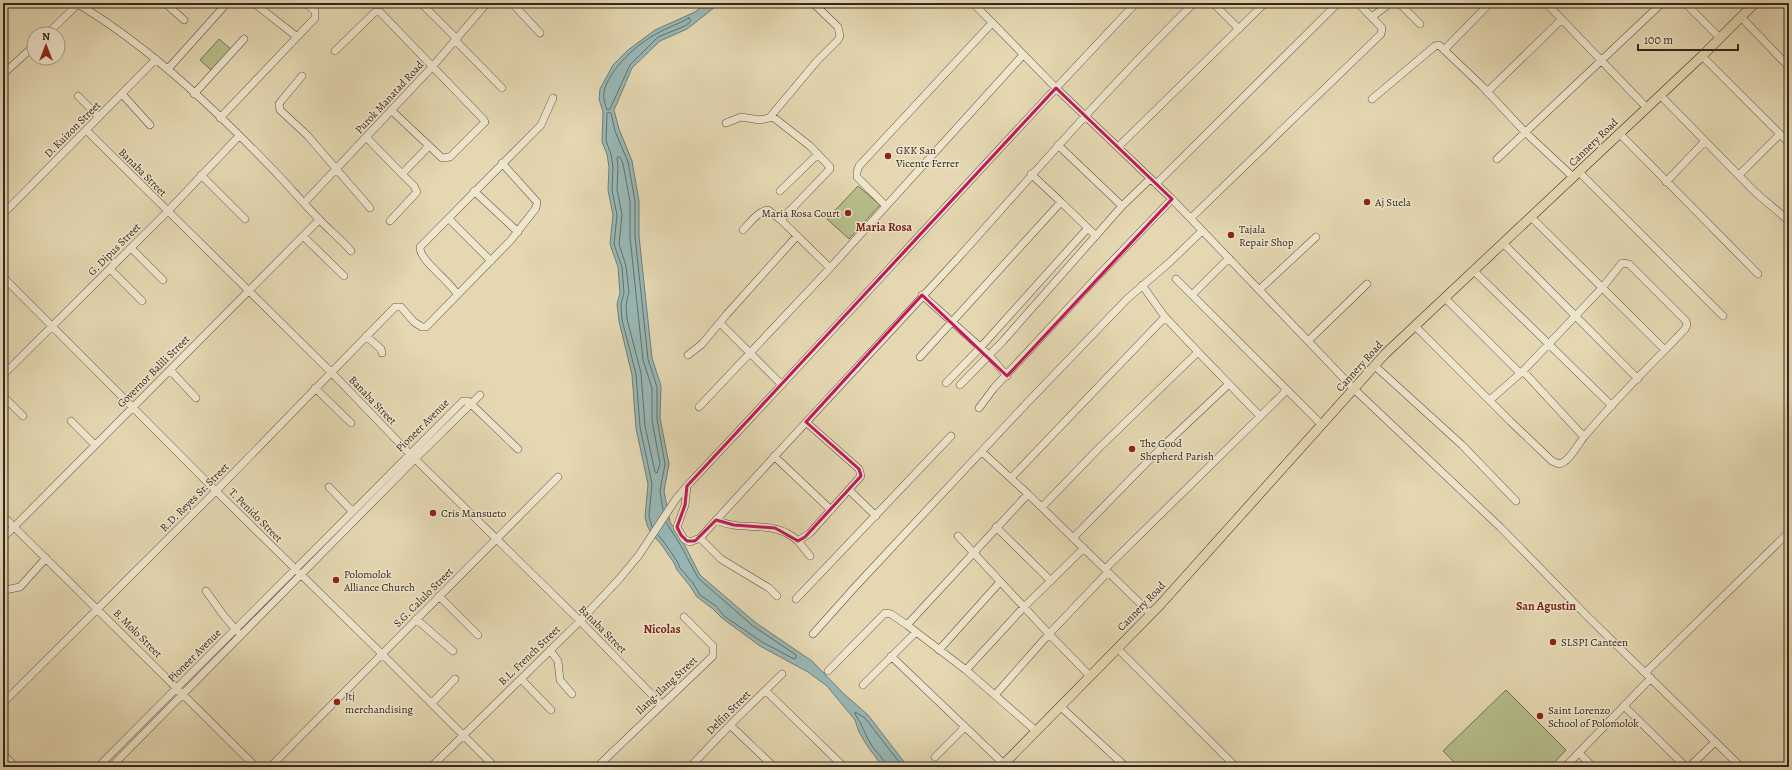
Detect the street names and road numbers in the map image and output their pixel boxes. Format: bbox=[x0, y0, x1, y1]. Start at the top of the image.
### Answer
street label: Purok Manatad Road bbox=[352, 58, 427, 137]
street label: D. Kuizon Street bbox=[41, 98, 104, 161]
street label: Cannery Road bbox=[1565, 115, 1621, 170]
street label: Banaba Street bbox=[115, 145, 170, 200]
street label: G. Dipus Street bbox=[85, 219, 144, 279]
street label: Governor Balili Street bbox=[114, 332, 193, 411]
street label: Cannery Road bbox=[1333, 338, 1386, 395]
street label: Banaba Street bbox=[345, 373, 400, 428]
street label: Pioneer Avenue bbox=[392, 395, 452, 455]
street label: R.D. Reyes Sr. Street bbox=[157, 459, 232, 535]
street label: T. Penido Street bbox=[225, 485, 286, 546]
street label: S.G. Calulo Street bbox=[390, 564, 457, 630]
street label: Cannery Road bbox=[1114, 578, 1169, 634]
street label: Banaba Street bbox=[575, 602, 630, 657]
street label: B. Molo Street bbox=[110, 606, 166, 661]
street label: B.L. French Street bbox=[495, 622, 564, 689]
street label: Pioneer Avenue bbox=[164, 625, 224, 685]
street label: Ilang-Ilang Street bbox=[632, 652, 701, 718]
street label: Delfin Street bbox=[703, 687, 754, 738]

